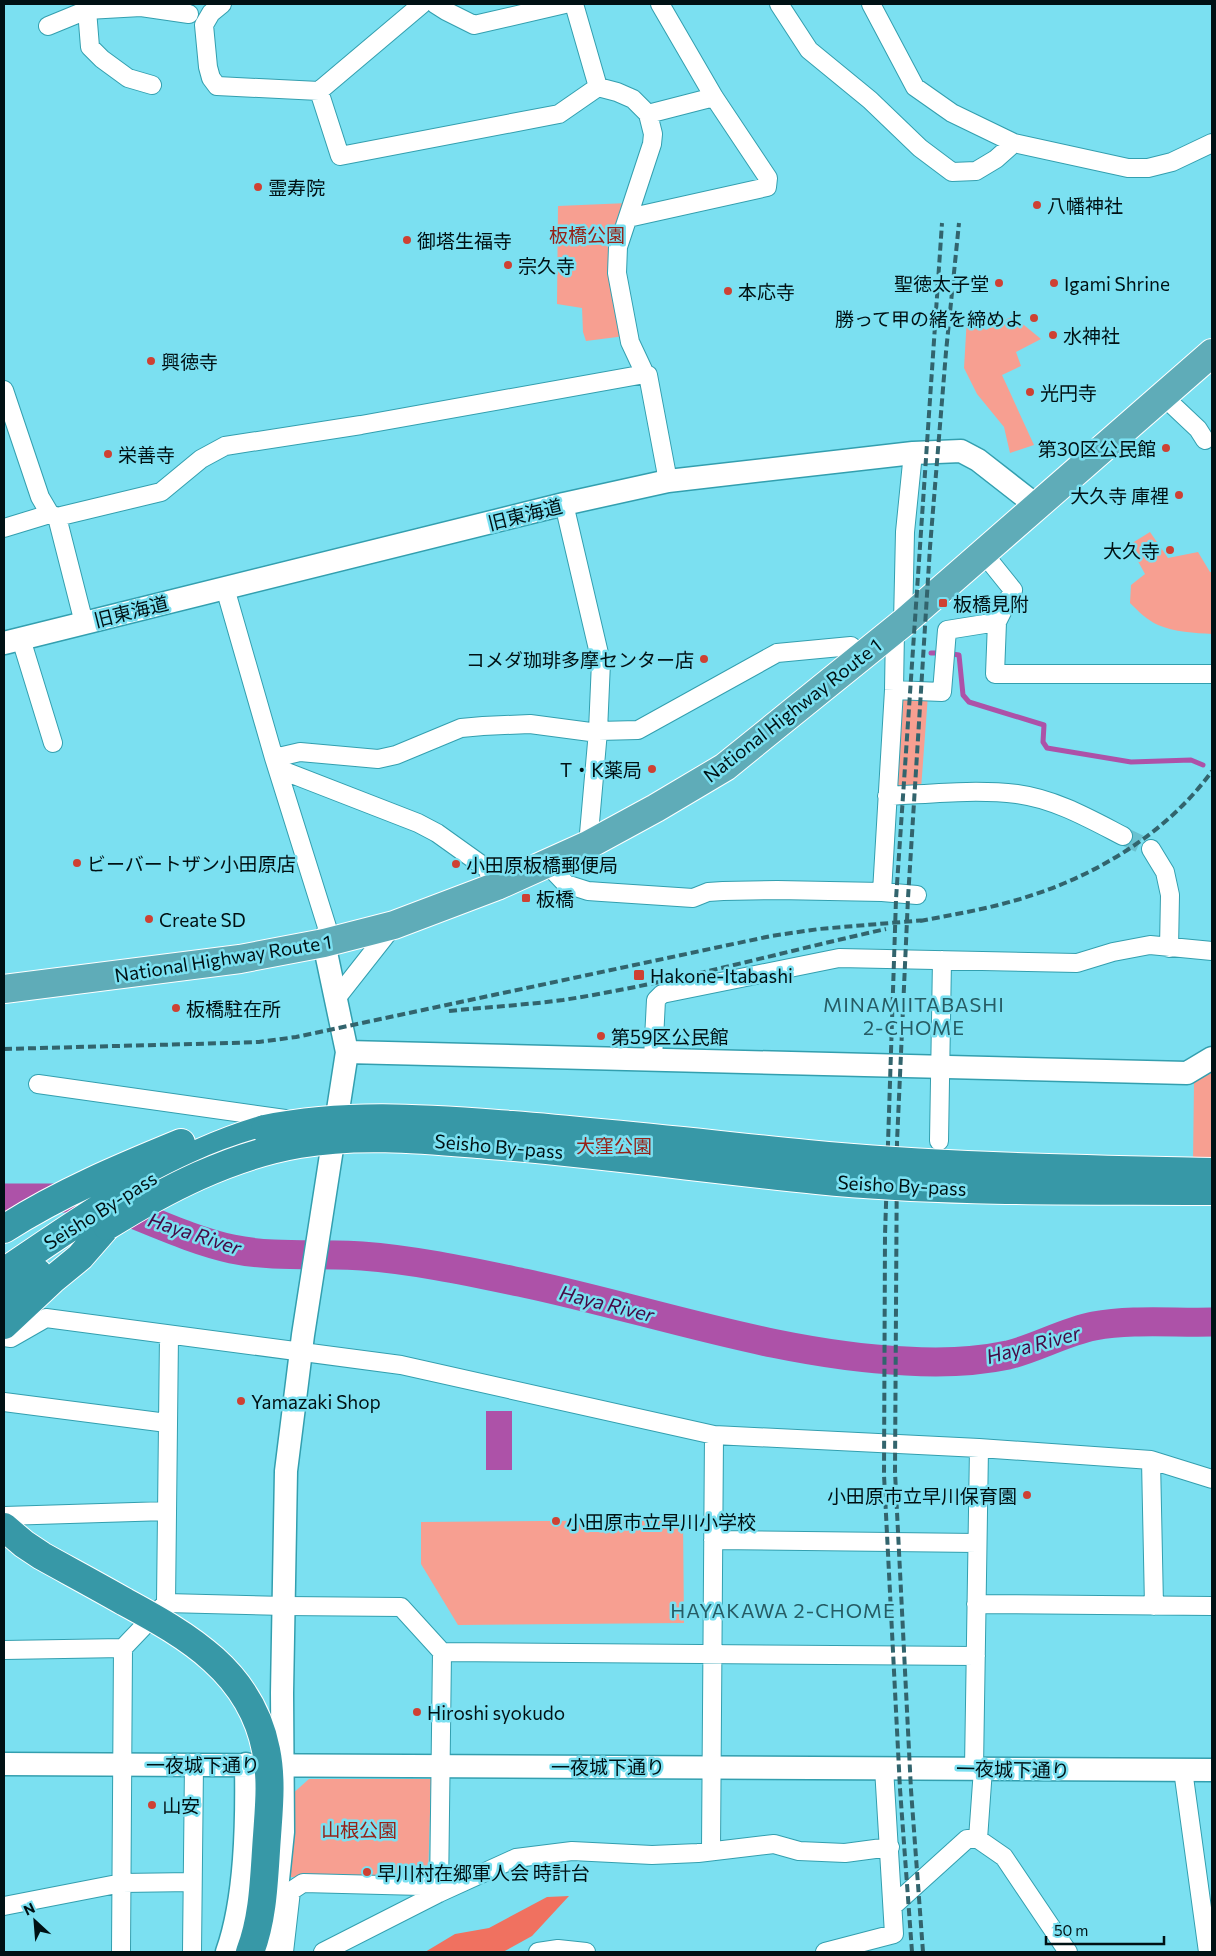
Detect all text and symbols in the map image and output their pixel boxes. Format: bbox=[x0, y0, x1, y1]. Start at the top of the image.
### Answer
place label: 霊寿院 bbox=[268, 176, 325, 199]
marker: 霊寿院 bbox=[252, 181, 264, 193]
place label: 八幡神社 bbox=[1047, 194, 1123, 217]
marker: 八幡神社 bbox=[1031, 199, 1043, 211]
park label: 板橋公園 bbox=[549, 223, 625, 246]
place label: 御塔生福寺 bbox=[417, 229, 512, 252]
marker: 御塔生福寺 bbox=[401, 234, 413, 246]
place label: 宗久寺 bbox=[518, 254, 575, 277]
marker: 宗久寺 bbox=[502, 259, 514, 271]
place label: 聖徳太子堂 bbox=[894, 272, 989, 295]
place label: Igami Shrine bbox=[1064, 272, 1170, 295]
marker: 聖徳太子堂 bbox=[993, 277, 1005, 289]
marker: Igami Shrine bbox=[1048, 277, 1060, 289]
place label: 本応寺 bbox=[738, 280, 795, 303]
marker: 本応寺 bbox=[722, 285, 734, 297]
place label: 勝って甲の緒を締めよ bbox=[835, 307, 1024, 330]
marker: 勝って甲の緒を締めよ bbox=[1028, 312, 1040, 324]
place label: 水神社 bbox=[1063, 324, 1120, 347]
marker: 水神社 bbox=[1047, 329, 1059, 341]
place label: 興徳寺 bbox=[161, 350, 218, 373]
marker: 興徳寺 bbox=[145, 355, 157, 367]
place label: 光円寺 bbox=[1040, 381, 1097, 404]
marker: 光円寺 bbox=[1024, 386, 1036, 398]
place label: 第30区公民館 bbox=[1038, 437, 1156, 460]
marker: 第30区公民館 bbox=[1160, 442, 1172, 454]
place label: 栄善寺 bbox=[118, 443, 175, 466]
marker: 栄善寺 bbox=[102, 448, 114, 460]
place label: 大久寺 庫裡 bbox=[1070, 484, 1169, 507]
marker: 大久寺 庫裡 bbox=[1173, 489, 1185, 501]
street label: 旧東海道 bbox=[485, 494, 565, 534]
place label: 大久寺 bbox=[1103, 539, 1160, 562]
marker: 大久寺 bbox=[1164, 544, 1176, 556]
street label: 旧東海道 bbox=[91, 591, 171, 631]
place label: 板橋見附 bbox=[953, 592, 1029, 615]
marker: 板橋見附 bbox=[937, 597, 949, 609]
street label: National Highway Route 1 bbox=[698, 633, 886, 787]
place label: コメダ珈琲多摩センター店 bbox=[466, 648, 694, 671]
marker: コメダ珈琲多摩センター店 bbox=[698, 653, 710, 665]
place label: T・K薬局 bbox=[560, 758, 642, 781]
marker: T・K薬局 bbox=[646, 763, 658, 775]
place label: ビーバートザン小田原店 bbox=[87, 852, 296, 875]
place label: 小田原板橋郵便局 bbox=[466, 853, 618, 876]
marker: ビーバートザン小田原店 bbox=[71, 857, 83, 869]
marker: 小田原板橋郵便局 bbox=[450, 858, 462, 870]
place label: 板橋 bbox=[536, 887, 574, 910]
marker: 板橋 bbox=[520, 892, 532, 904]
place label: Create SD bbox=[159, 908, 246, 931]
marker: Create SD bbox=[143, 913, 155, 925]
street label: National Highway Route 1 bbox=[113, 929, 333, 987]
place label: Hakone-Itabashi bbox=[650, 964, 793, 987]
marker: Hakone-Itabashi bbox=[632, 968, 646, 982]
district label: MINAMIITABASHI 2-CHOME bbox=[823, 992, 1005, 1039]
place label: 板橋駐在所 bbox=[186, 997, 281, 1020]
marker: 板橋駐在所 bbox=[170, 1002, 182, 1014]
place label: 第59区公民館 bbox=[611, 1025, 728, 1048]
marker: 第59区公民館 bbox=[595, 1030, 607, 1042]
street label: Seisho By-pass bbox=[434, 1129, 564, 1163]
park label: 大窪公園 bbox=[576, 1134, 652, 1157]
street label: Seisho By-pass bbox=[39, 1166, 161, 1254]
street label: Seisho By-pass bbox=[837, 1170, 967, 1200]
water label: Haya River bbox=[145, 1207, 246, 1260]
water label: Haya River bbox=[557, 1280, 658, 1327]
water label: Haya River bbox=[983, 1320, 1084, 1368]
place label: Yamazaki Shop bbox=[251, 1390, 381, 1413]
marker: Yamazaki Shop bbox=[235, 1395, 247, 1407]
place label: 小田原市立早川保育園 bbox=[827, 1484, 1017, 1507]
marker: 小田原市立早川保育園 bbox=[1021, 1489, 1033, 1501]
place label: 小田原市立早川小学校 bbox=[566, 1510, 756, 1533]
marker: 小田原市立早川小学校 bbox=[550, 1515, 562, 1527]
district label: HAYAKAWA 2-CHOME bbox=[670, 1598, 896, 1622]
place label: Hiroshi syokudo bbox=[427, 1701, 565, 1724]
marker: Hiroshi syokudo bbox=[411, 1706, 423, 1718]
street label: 一夜城下通り bbox=[146, 1753, 260, 1776]
street label: 一夜城下通り bbox=[551, 1755, 665, 1778]
street label: 一夜城下通り bbox=[956, 1757, 1070, 1781]
place label: 山安 bbox=[162, 1794, 200, 1817]
marker: 山安 bbox=[146, 1799, 158, 1811]
park label: 山根公園 bbox=[321, 1818, 397, 1841]
place label: 早川村在郷軍人会 時計台 bbox=[377, 1861, 590, 1884]
marker: 早川村在郷軍人会 時計台 bbox=[361, 1866, 373, 1878]
north arrow bbox=[10, 1896, 60, 1946]
text: N bbox=[21, 1899, 38, 1919]
scale bar bbox=[1046, 1914, 1164, 1946]
text: 50 m bbox=[1054, 1921, 1088, 1939]

